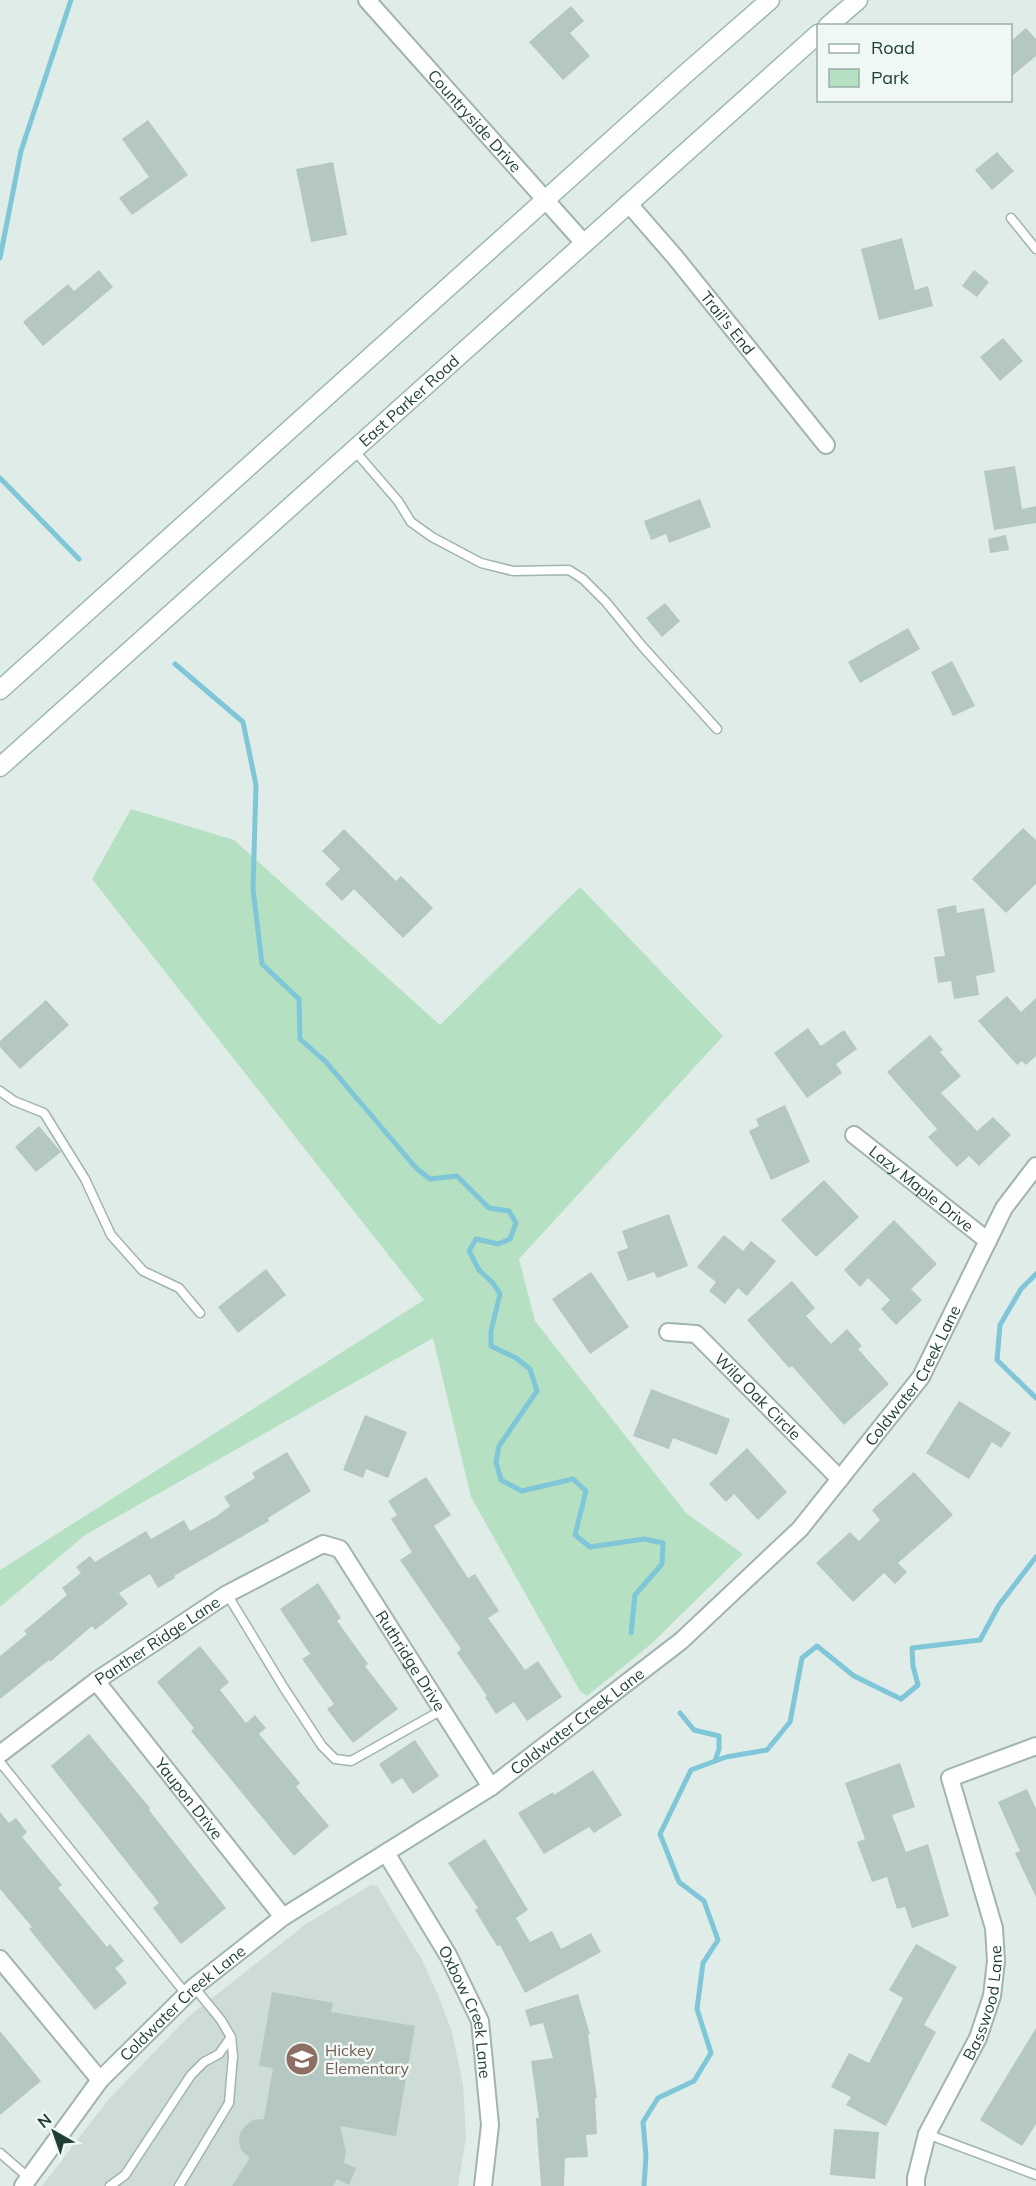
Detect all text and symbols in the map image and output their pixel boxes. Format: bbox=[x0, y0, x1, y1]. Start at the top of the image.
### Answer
legend bbox=[817, 24, 1012, 102]
text: Road bbox=[871, 36, 915, 59]
street label: Countryside Drive bbox=[424, 65, 526, 177]
text: Park bbox=[871, 66, 910, 89]
street label: Trail's End bbox=[696, 287, 759, 359]
street label: East Parker Road bbox=[355, 350, 463, 451]
street label: Lazy Maple Drive bbox=[865, 1141, 978, 1236]
street label: Coldwater Creek Lane bbox=[860, 1302, 965, 1450]
street label: Wild Oak Circle bbox=[711, 1349, 805, 1444]
street label: Panther Ridge Lane bbox=[91, 1592, 224, 1689]
street label: Ruthridge Drive bbox=[371, 1606, 450, 1715]
street label: Coldwater Creek Lane bbox=[506, 1663, 648, 1779]
street label: Yaupon Drive bbox=[150, 1753, 228, 1843]
street label: Coldwater Creek Lane bbox=[115, 1940, 249, 2065]
street label: Oxbow Creek Lane bbox=[434, 1942, 495, 2079]
street label: Basswood Lane bbox=[958, 1945, 1006, 2063]
place label: Hickey Elementary bbox=[325, 2040, 410, 2078]
school or university icon: Hickey Elementary bbox=[284, 2041, 320, 2077]
north arrow bbox=[24, 2102, 84, 2162]
text: N bbox=[33, 2109, 55, 2132]

